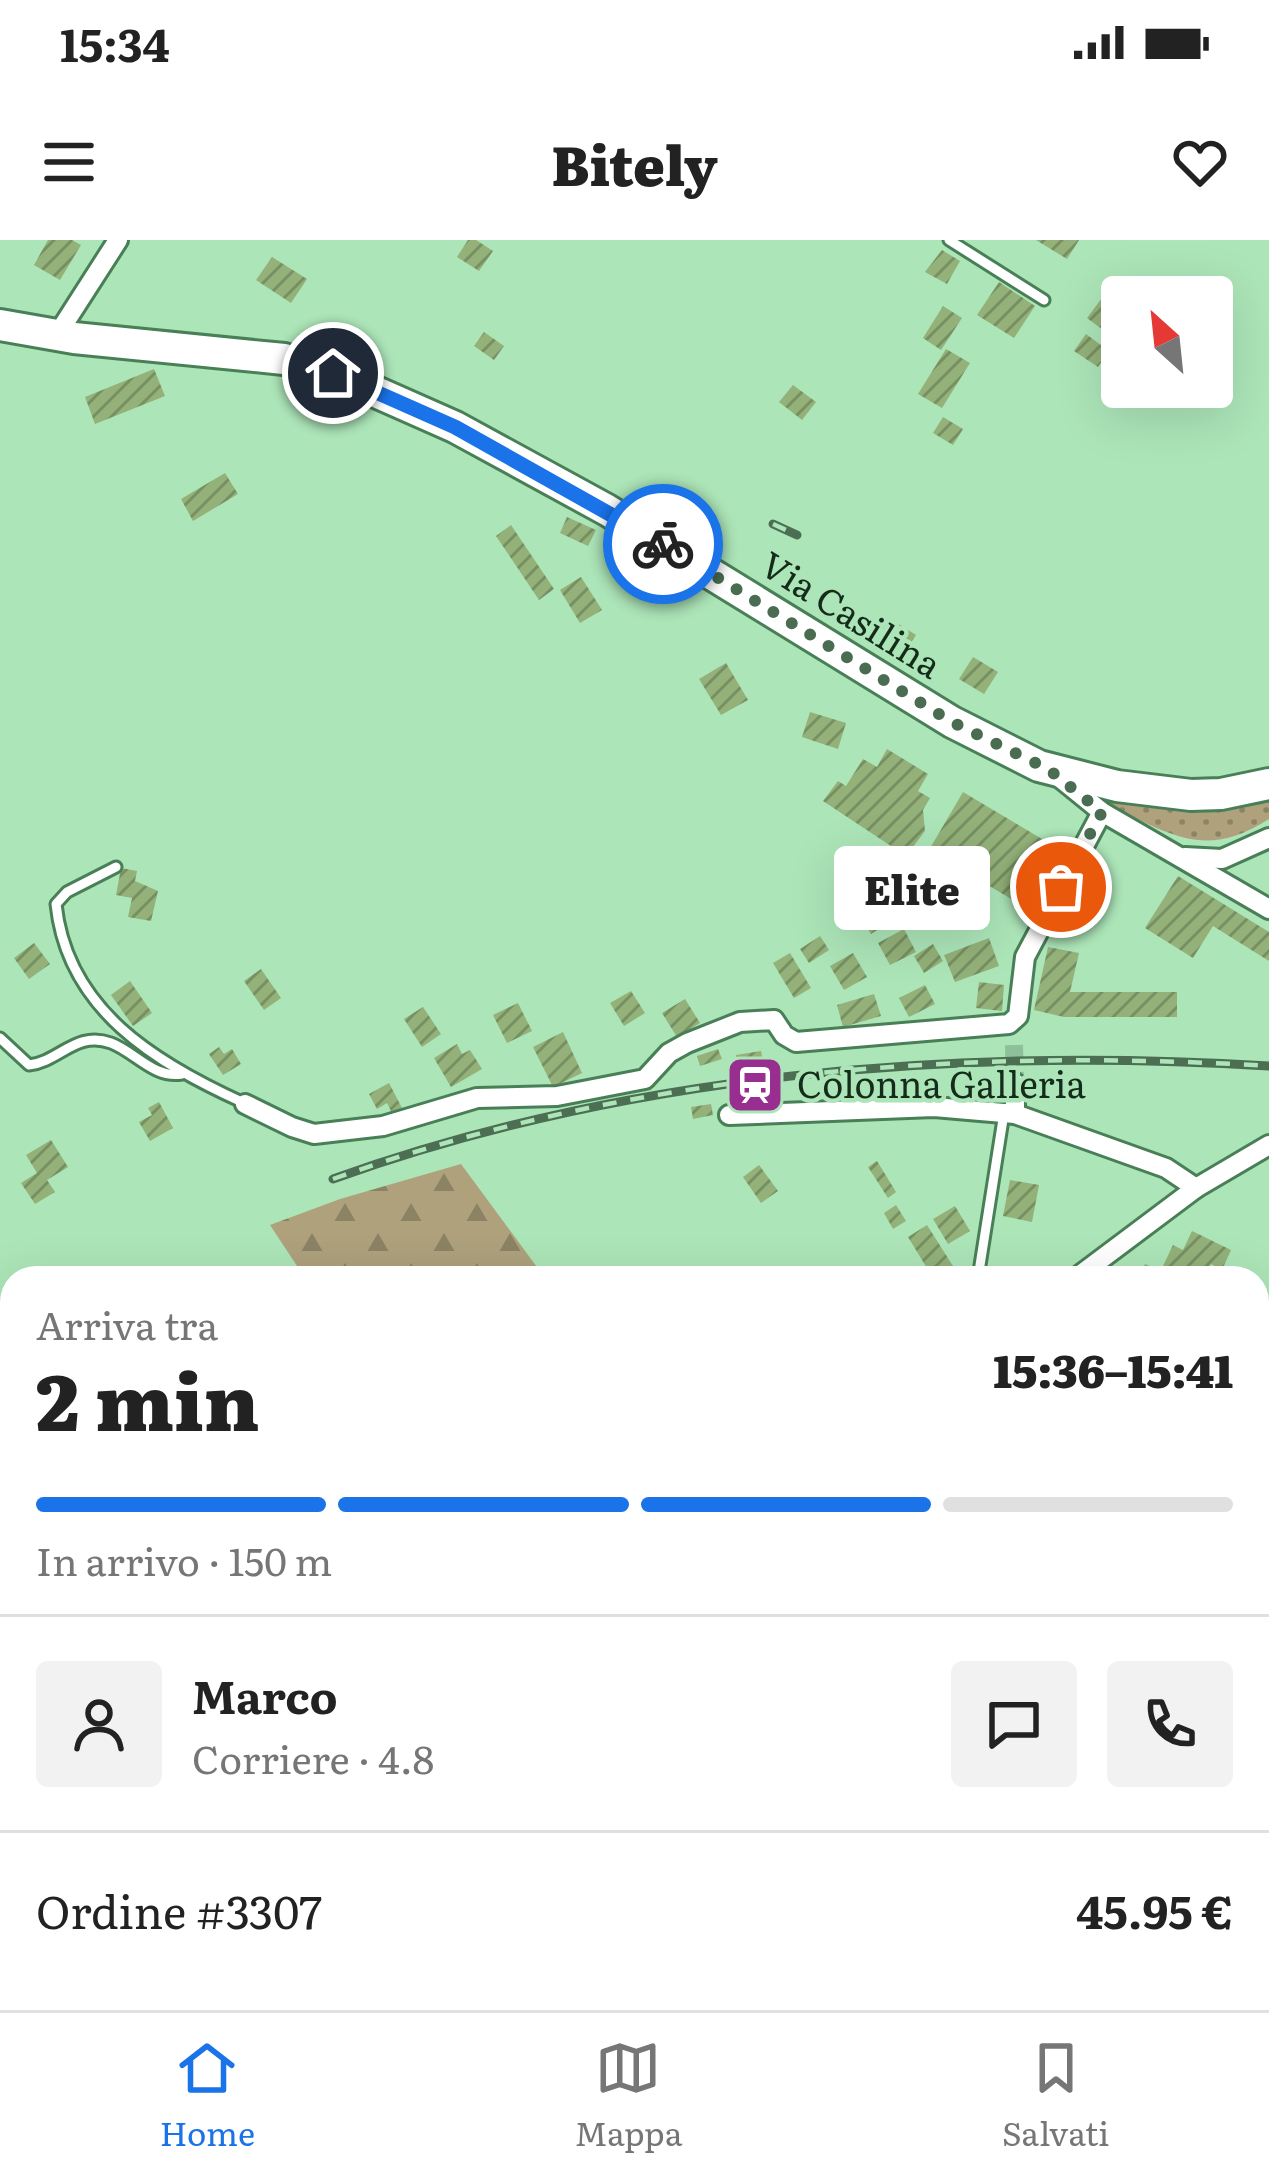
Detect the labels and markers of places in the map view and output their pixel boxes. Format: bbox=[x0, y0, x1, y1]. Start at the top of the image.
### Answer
pin bbox=[282, 322, 384, 424]
pin bbox=[1010, 836, 1112, 938]
callout: Elite bbox=[833, 845, 989, 929]
station icon: Colonna Galleria bbox=[724, 1054, 786, 1116]
place label: Colonna Galleria bbox=[797, 1056, 1087, 1109]

